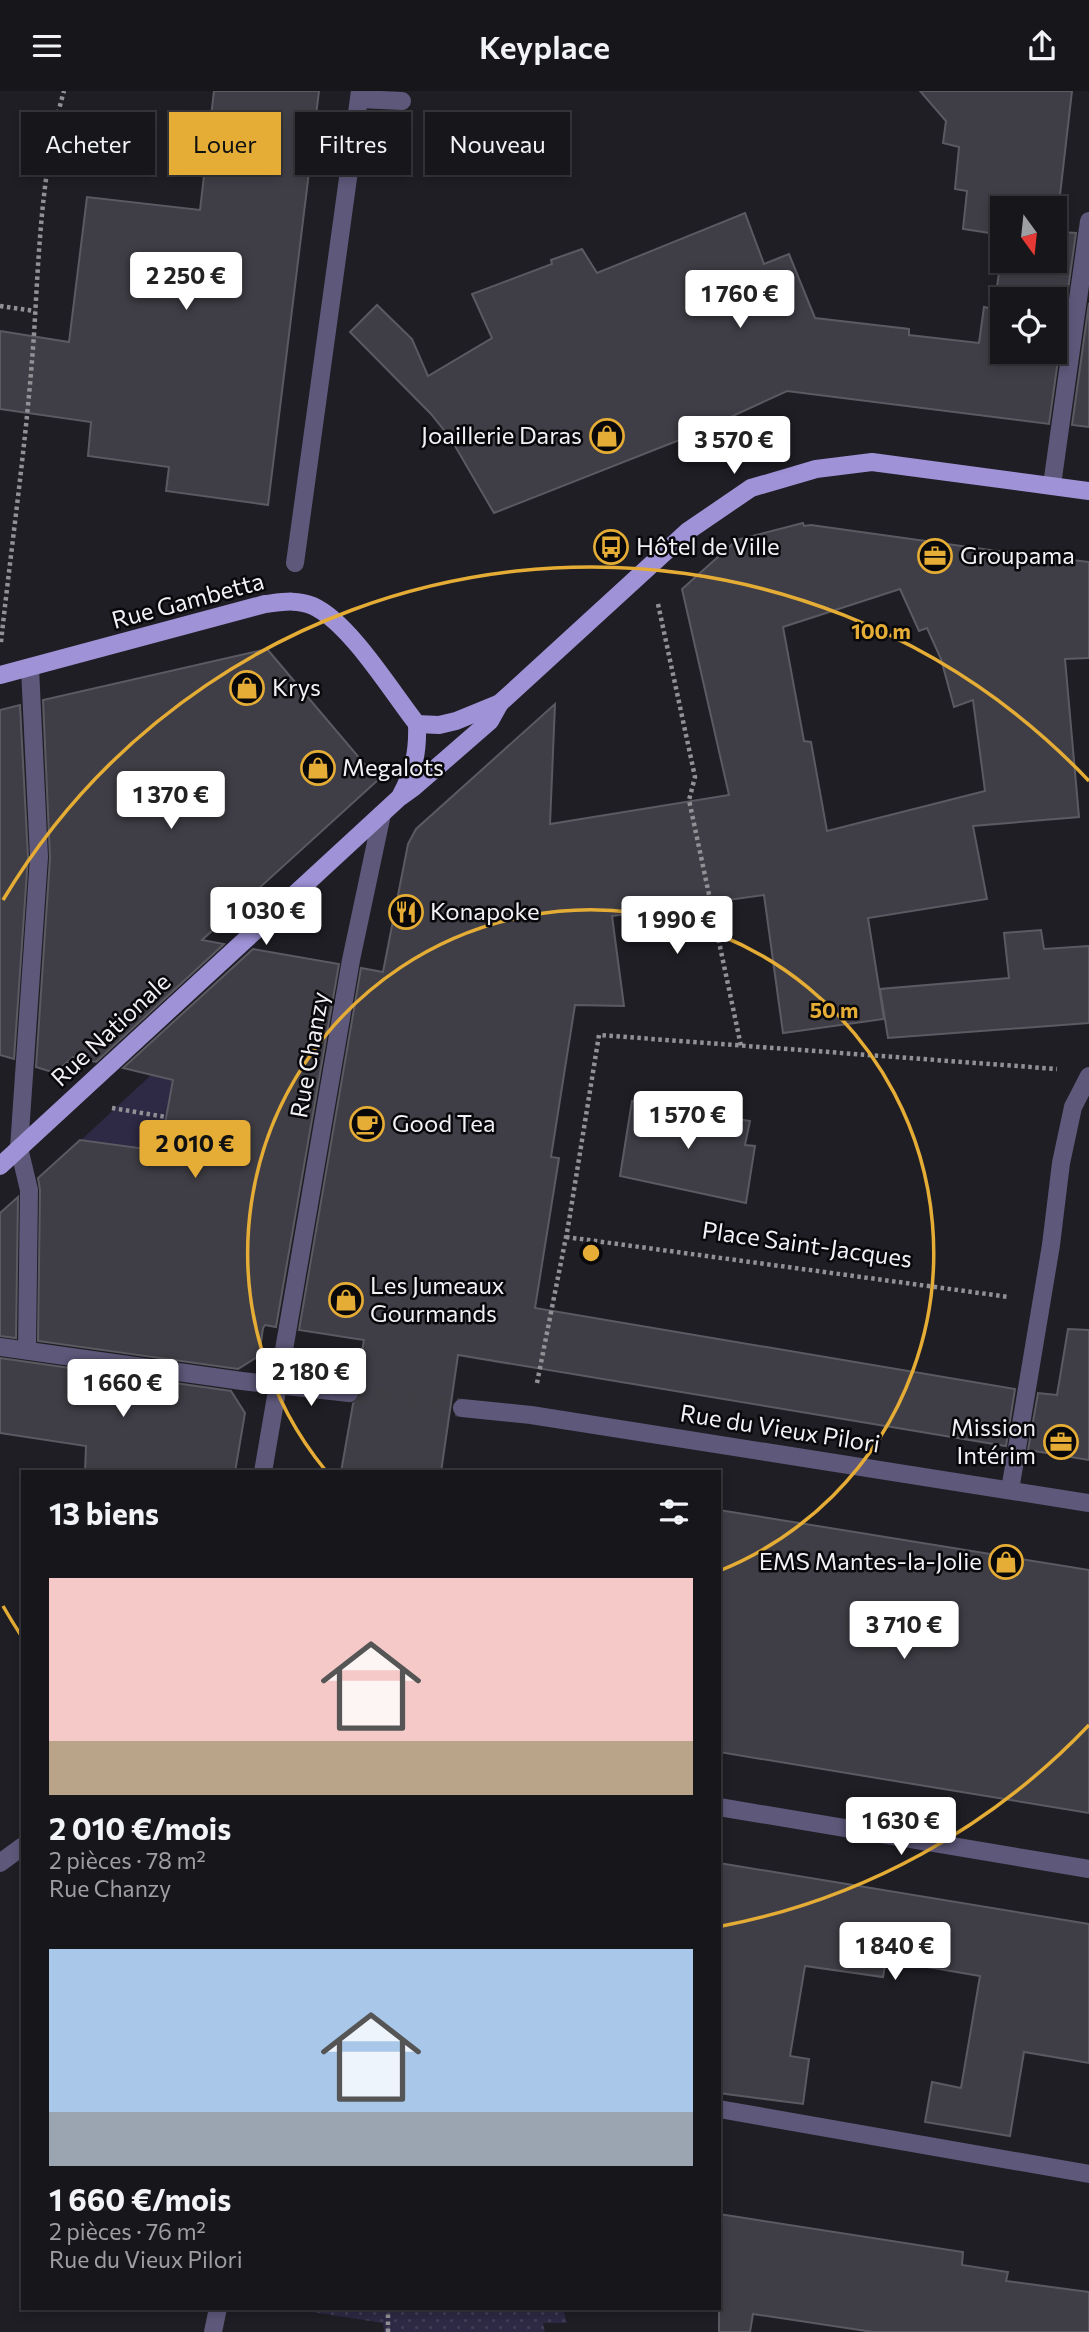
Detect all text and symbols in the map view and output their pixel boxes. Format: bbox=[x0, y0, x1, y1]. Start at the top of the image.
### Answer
text: Keyplace bbox=[479, 26, 610, 66]
icon: menu bbox=[28, 27, 66, 65]
icon: share bbox=[1023, 27, 1061, 65]
chip: Acheter bbox=[21, 112, 155, 175]
chip: Louer bbox=[169, 112, 281, 175]
chip: Filtres bbox=[295, 112, 411, 175]
chip: Nouveau bbox=[425, 112, 570, 175]
north arrow bbox=[990, 196, 1068, 273]
map controls bbox=[990, 196, 1067, 364]
pin: 2 250 € bbox=[121, 253, 251, 312]
text: 2 250 € bbox=[146, 261, 226, 289]
pin: 1 760 € bbox=[675, 271, 805, 330]
text: 1 760 € bbox=[701, 279, 779, 307]
button: locate bbox=[990, 287, 1067, 364]
shop icon: Joaillerie Daras bbox=[588, 417, 626, 455]
pin: 3 570 € bbox=[669, 417, 799, 476]
place label: Joaillerie Daras bbox=[421, 420, 582, 449]
text: 3 570 € bbox=[694, 425, 774, 453]
bus stop icon: Hôtel de Ville bbox=[592, 528, 630, 566]
place label: Hôtel de Ville bbox=[636, 531, 780, 560]
office icon: Groupama bbox=[916, 537, 954, 575]
place label: Groupama bbox=[960, 540, 1075, 569]
street label: Rue Gambetta bbox=[108, 565, 267, 634]
text: 100 m bbox=[851, 618, 911, 643]
shop icon: Krys bbox=[228, 669, 266, 707]
place label: Krys bbox=[272, 672, 321, 701]
shop icon: Megalots bbox=[299, 749, 337, 787]
place label: Megalots bbox=[342, 752, 444, 781]
pin: 1 370 € bbox=[106, 771, 236, 831]
text: 1 370 € bbox=[133, 780, 209, 808]
pin: 1 030 € bbox=[201, 887, 331, 947]
restaurant icon: Konapoke bbox=[387, 893, 425, 931]
text: 1 030 € bbox=[226, 896, 306, 924]
place label: Konapoke bbox=[430, 896, 540, 925]
pin: 1 990 € bbox=[612, 897, 742, 956]
text: 1 990 € bbox=[637, 905, 717, 933]
street label: Rue Nationale bbox=[44, 966, 176, 1092]
street label: Rue Chanzy bbox=[283, 989, 334, 1120]
text: 50 m bbox=[810, 997, 858, 1022]
pin: 1 570 € bbox=[623, 1091, 753, 1151]
text: 1 570 € bbox=[650, 1100, 726, 1128]
cafe icon: Good Tea bbox=[348, 1105, 386, 1143]
place label: Good Tea bbox=[392, 1108, 495, 1137]
pin: 2 010 € bbox=[130, 1121, 260, 1180]
text: 2 010 € bbox=[155, 1129, 235, 1157]
street label: Place Saint-Jacques bbox=[700, 1214, 914, 1273]
centre of rings bbox=[579, 1241, 603, 1265]
place label: Les Jumeaux Gourmands bbox=[370, 1270, 505, 1327]
shop icon: Les Jumeaux Gourmands bbox=[327, 1281, 365, 1319]
pin: 2 180 € bbox=[246, 1349, 376, 1408]
text: 2 180 € bbox=[272, 1357, 350, 1385]
pin: 1 660 € bbox=[58, 1359, 188, 1419]
text: 1 660 € bbox=[83, 1368, 163, 1396]
street label: Rue du Vieux Pilori bbox=[678, 1397, 882, 1458]
place label: Mission Intérim bbox=[951, 1412, 1036, 1469]
office icon: Mission Intérim bbox=[1042, 1423, 1080, 1461]
icon: filters bbox=[655, 1493, 693, 1531]
text: 13 biens bbox=[49, 1494, 159, 1531]
shop icon: EMS Mantes-la-Jolie bbox=[987, 1543, 1025, 1581]
place label: EMS Mantes-la-Jolie bbox=[759, 1546, 982, 1575]
pin: 3 710 € bbox=[839, 1601, 969, 1661]
text: 3 710 € bbox=[866, 1610, 942, 1638]
icon: home bbox=[308, 1623, 434, 1749]
pin: 1 630 € bbox=[836, 1797, 966, 1857]
text: 1 630 € bbox=[862, 1806, 940, 1834]
text: 2 010 €/mois bbox=[49, 1809, 231, 1846]
text: 2 pièces · 78 m² bbox=[49, 1846, 206, 1874]
text: Rue Chanzy bbox=[49, 1874, 171, 1902]
pin: 1 840 € bbox=[830, 1923, 960, 1982]
text: 1 840 € bbox=[855, 1931, 935, 1959]
icon: home bbox=[308, 1994, 434, 2120]
text: 1 660 €/mois bbox=[49, 2180, 231, 2217]
text: 2 pièces · 76 m² bbox=[49, 2217, 206, 2245]
text: Rue du Vieux Pilori bbox=[49, 2245, 243, 2273]

